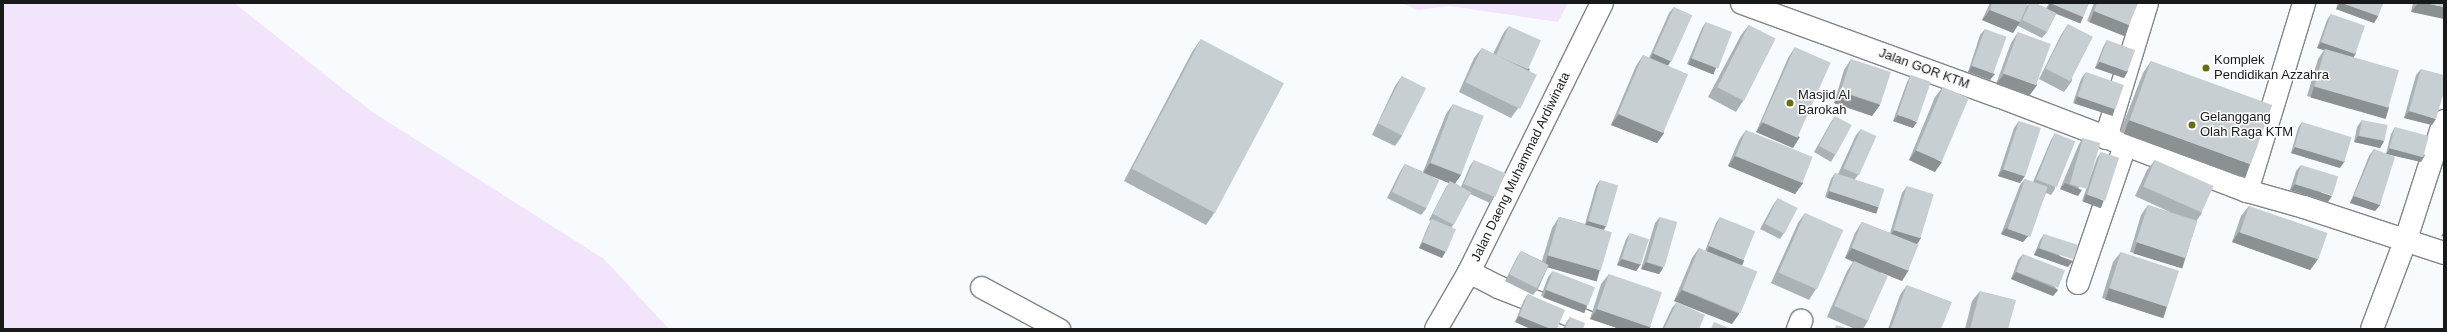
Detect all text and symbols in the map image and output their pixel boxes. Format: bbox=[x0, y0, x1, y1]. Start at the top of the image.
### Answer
street label: Jalan GOR KTM bbox=[1877, 45, 1971, 93]
place label: Komplek Pendidikan Azzahra bbox=[2214, 53, 2330, 84]
marker: Komplek Pendidikan Azzahra bbox=[2201, 63, 2211, 73]
street label: Jalan Daeng Muhammad Ardiwinata bbox=[1468, 69, 1574, 265]
place label: Masjid Al Barokah bbox=[1798, 88, 1851, 119]
marker: Masjid Al Barokah bbox=[1785, 98, 1795, 108]
place label: Gelanggang Olah Raga KTM bbox=[2200, 110, 2293, 141]
marker: Gelanggang Olah Raga KTM bbox=[2187, 120, 2197, 130]

